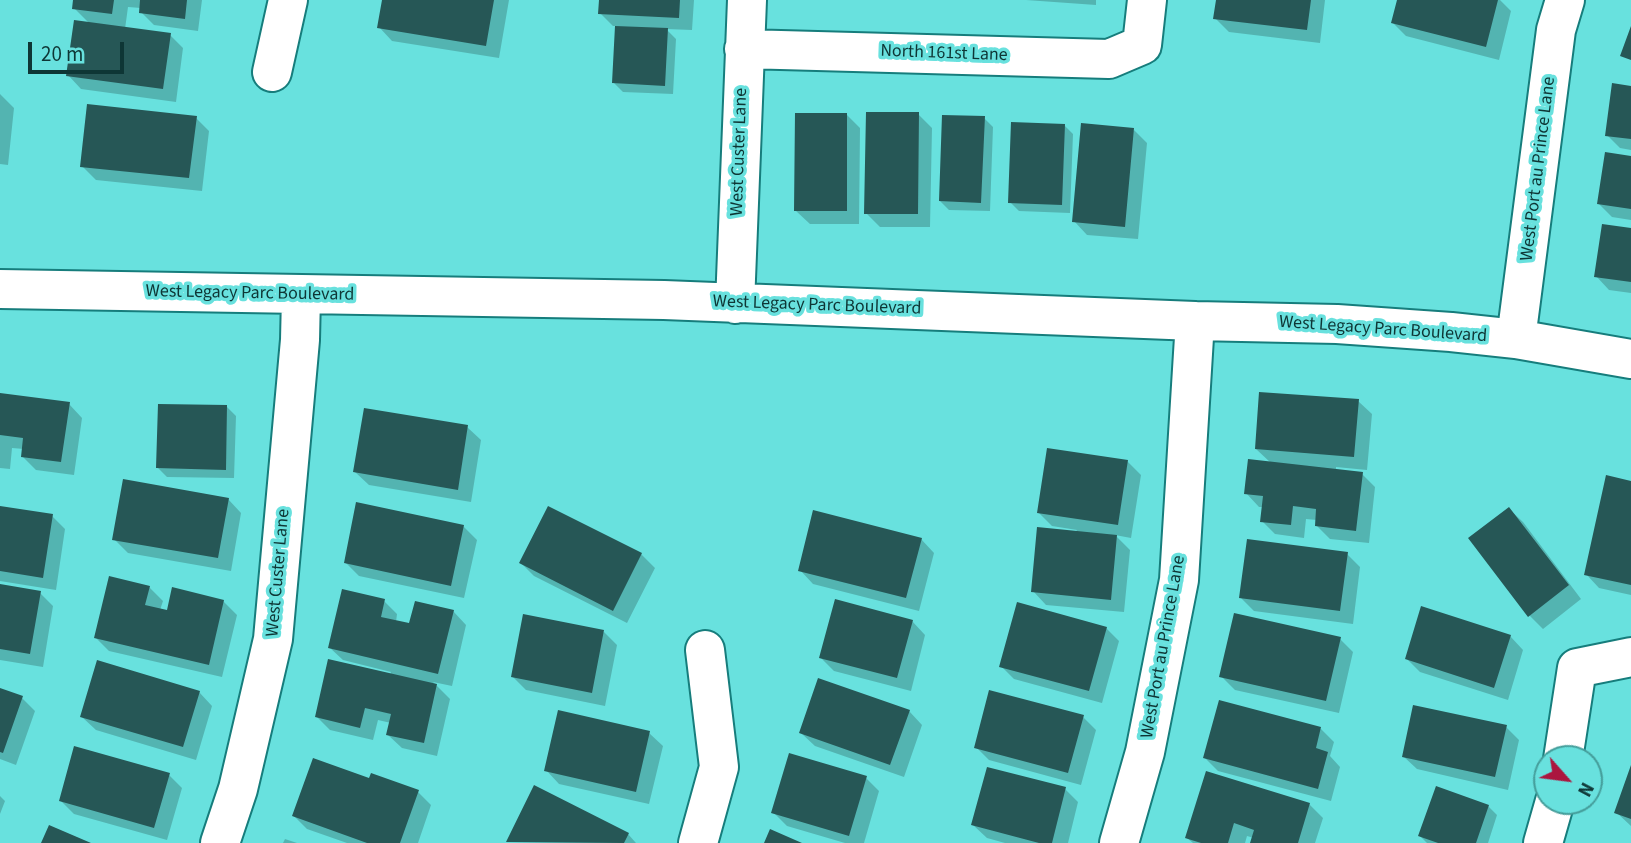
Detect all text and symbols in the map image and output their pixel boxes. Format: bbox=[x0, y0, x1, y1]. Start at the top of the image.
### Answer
scale bar bbox=[32, 28, 128, 72]
text: 20 m bbox=[41, 39, 83, 69]
street label: North 161st Lane bbox=[880, 41, 1008, 67]
street label: West Port au Prince Lane bbox=[1517, 76, 1561, 262]
street label: West Custer Lane bbox=[727, 88, 753, 216]
street label: West Legacy Parc Boulevard bbox=[145, 281, 355, 307]
street label: West Legacy Parc Boulevard bbox=[712, 292, 922, 320]
street label: West Legacy Parc Boulevard bbox=[1278, 312, 1488, 348]
street label: West Custer Lane bbox=[263, 508, 295, 638]
street label: West Port au Prince Lane bbox=[1137, 554, 1191, 740]
north arrow bbox=[1533, 745, 1603, 815]
text: N bbox=[1570, 777, 1600, 801]

